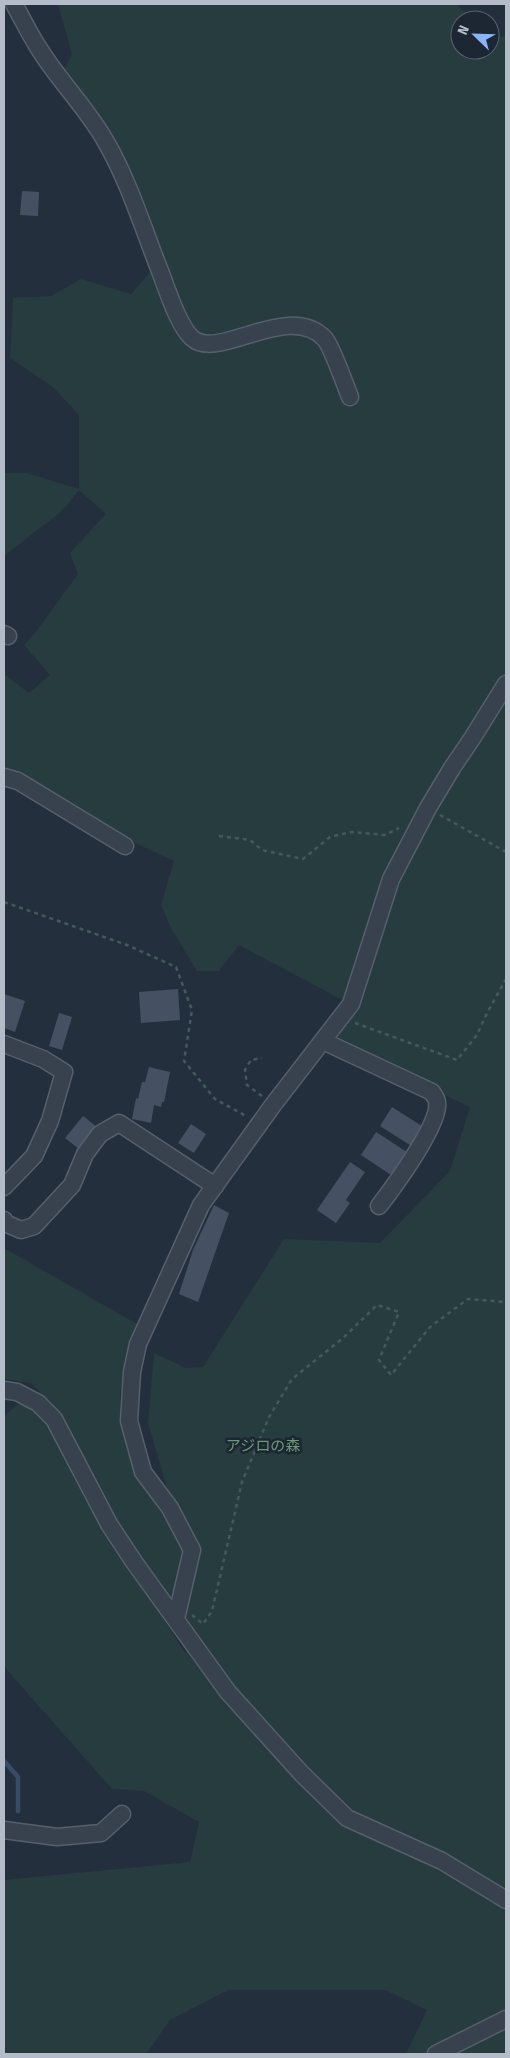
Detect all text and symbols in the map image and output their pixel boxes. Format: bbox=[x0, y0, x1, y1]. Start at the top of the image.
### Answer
north arrow bbox=[450, 10, 500, 60]
text: N bbox=[454, 23, 473, 37]
park label: アジロの森 bbox=[226, 1437, 300, 1455]

